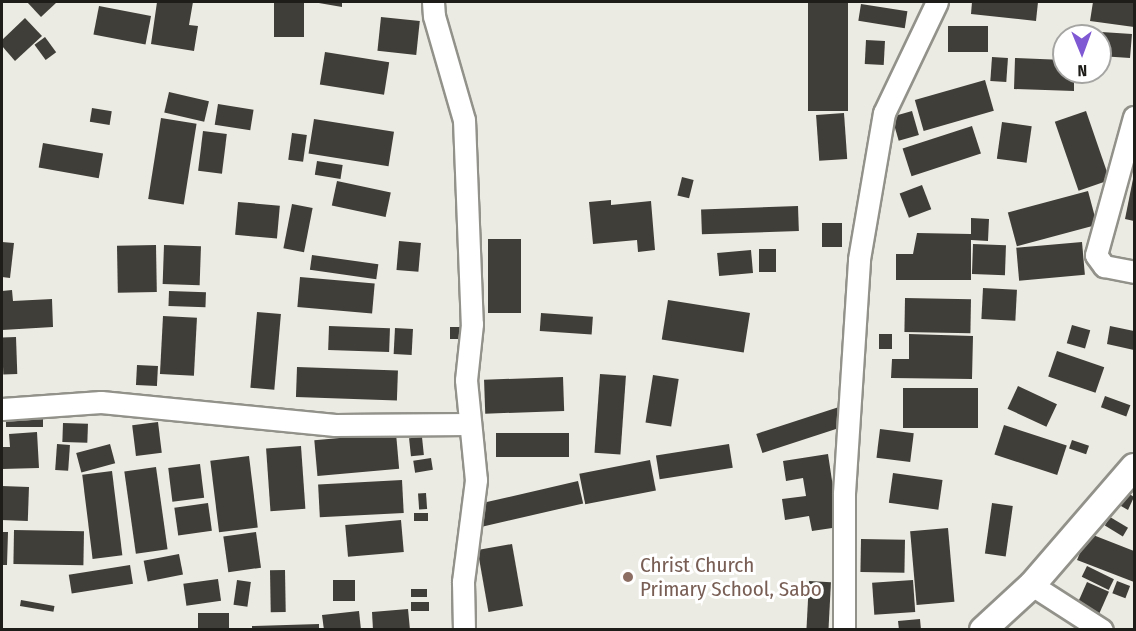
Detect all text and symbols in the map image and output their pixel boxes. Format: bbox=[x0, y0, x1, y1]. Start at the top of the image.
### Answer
north arrow bbox=[1052, 24, 1112, 84]
text: N bbox=[1077, 61, 1087, 80]
place label: Christ Church Primary School, Sabo bbox=[640, 552, 822, 602]
marker: Christ Church Primary School, Sabo bbox=[621, 570, 635, 584]

